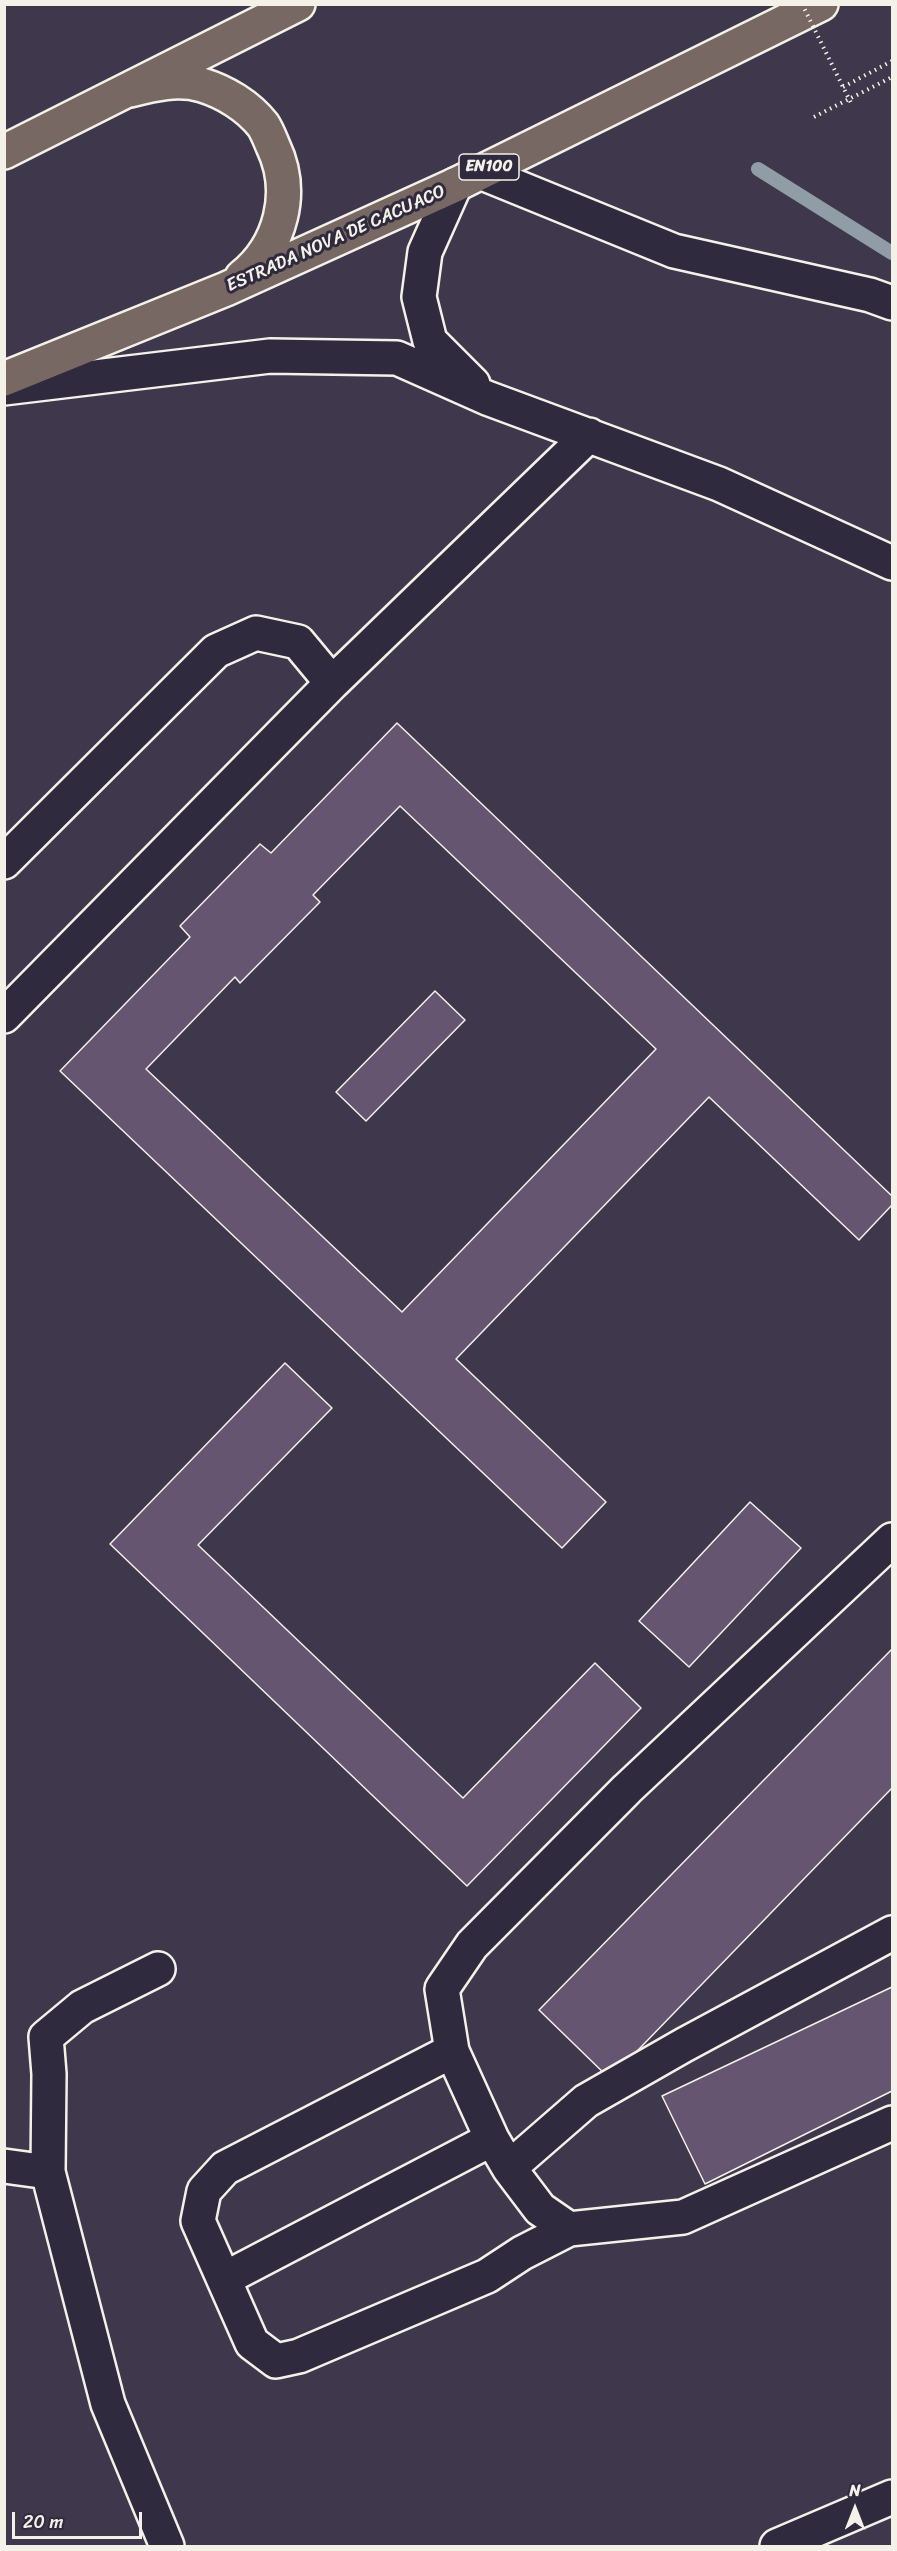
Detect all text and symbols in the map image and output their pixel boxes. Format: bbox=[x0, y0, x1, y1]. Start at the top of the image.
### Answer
road number: EN100 bbox=[459, 154, 519, 180]
street label: ESTRADA NOVA DE CACUACO bbox=[223, 181, 449, 297]
text: N bbox=[849, 2476, 861, 2505]
north arrow bbox=[825, 2479, 885, 2539]
scale bar bbox=[15, 2500, 146, 2538]
text: 20 m bbox=[23, 2506, 63, 2538]

